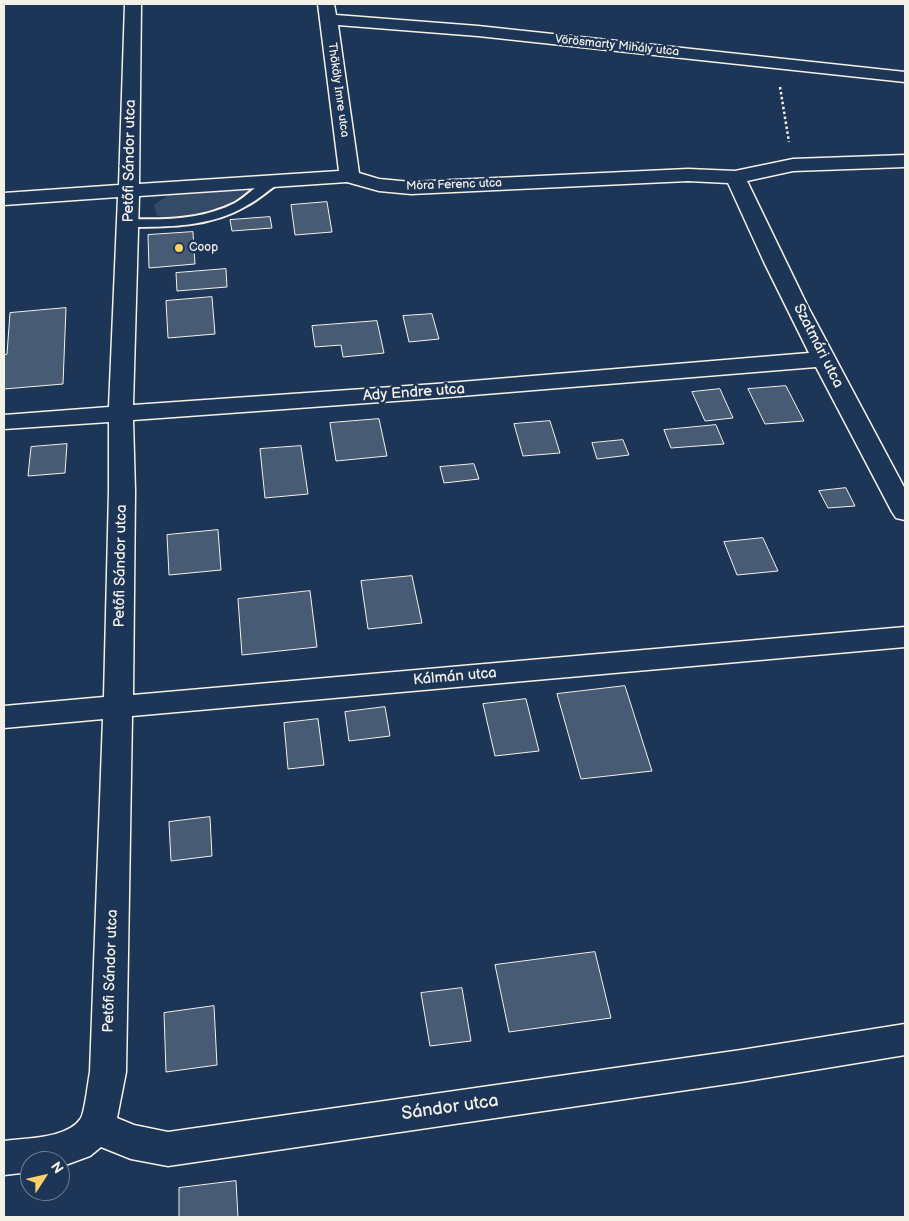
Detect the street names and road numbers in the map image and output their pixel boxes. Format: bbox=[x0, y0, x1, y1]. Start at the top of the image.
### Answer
street label: Vörösmarty Mihály utca bbox=[554, 32, 680, 60]
street label: Thököly Imre utca bbox=[324, 42, 352, 138]
street label: Petőfi Sándor utca bbox=[120, 99, 140, 223]
street label: Móra Ferenc utca bbox=[406, 176, 502, 194]
street label: Szatmári utca bbox=[789, 301, 847, 391]
street label: Ady Endre utca bbox=[362, 380, 466, 406]
street label: Petőfi Sándor utca bbox=[111, 504, 131, 628]
street label: Kálmán utca bbox=[413, 664, 497, 690]
street label: Petőfi Sándor utca bbox=[100, 909, 122, 1033]
street label: Sándor utca bbox=[400, 1090, 500, 1126]

